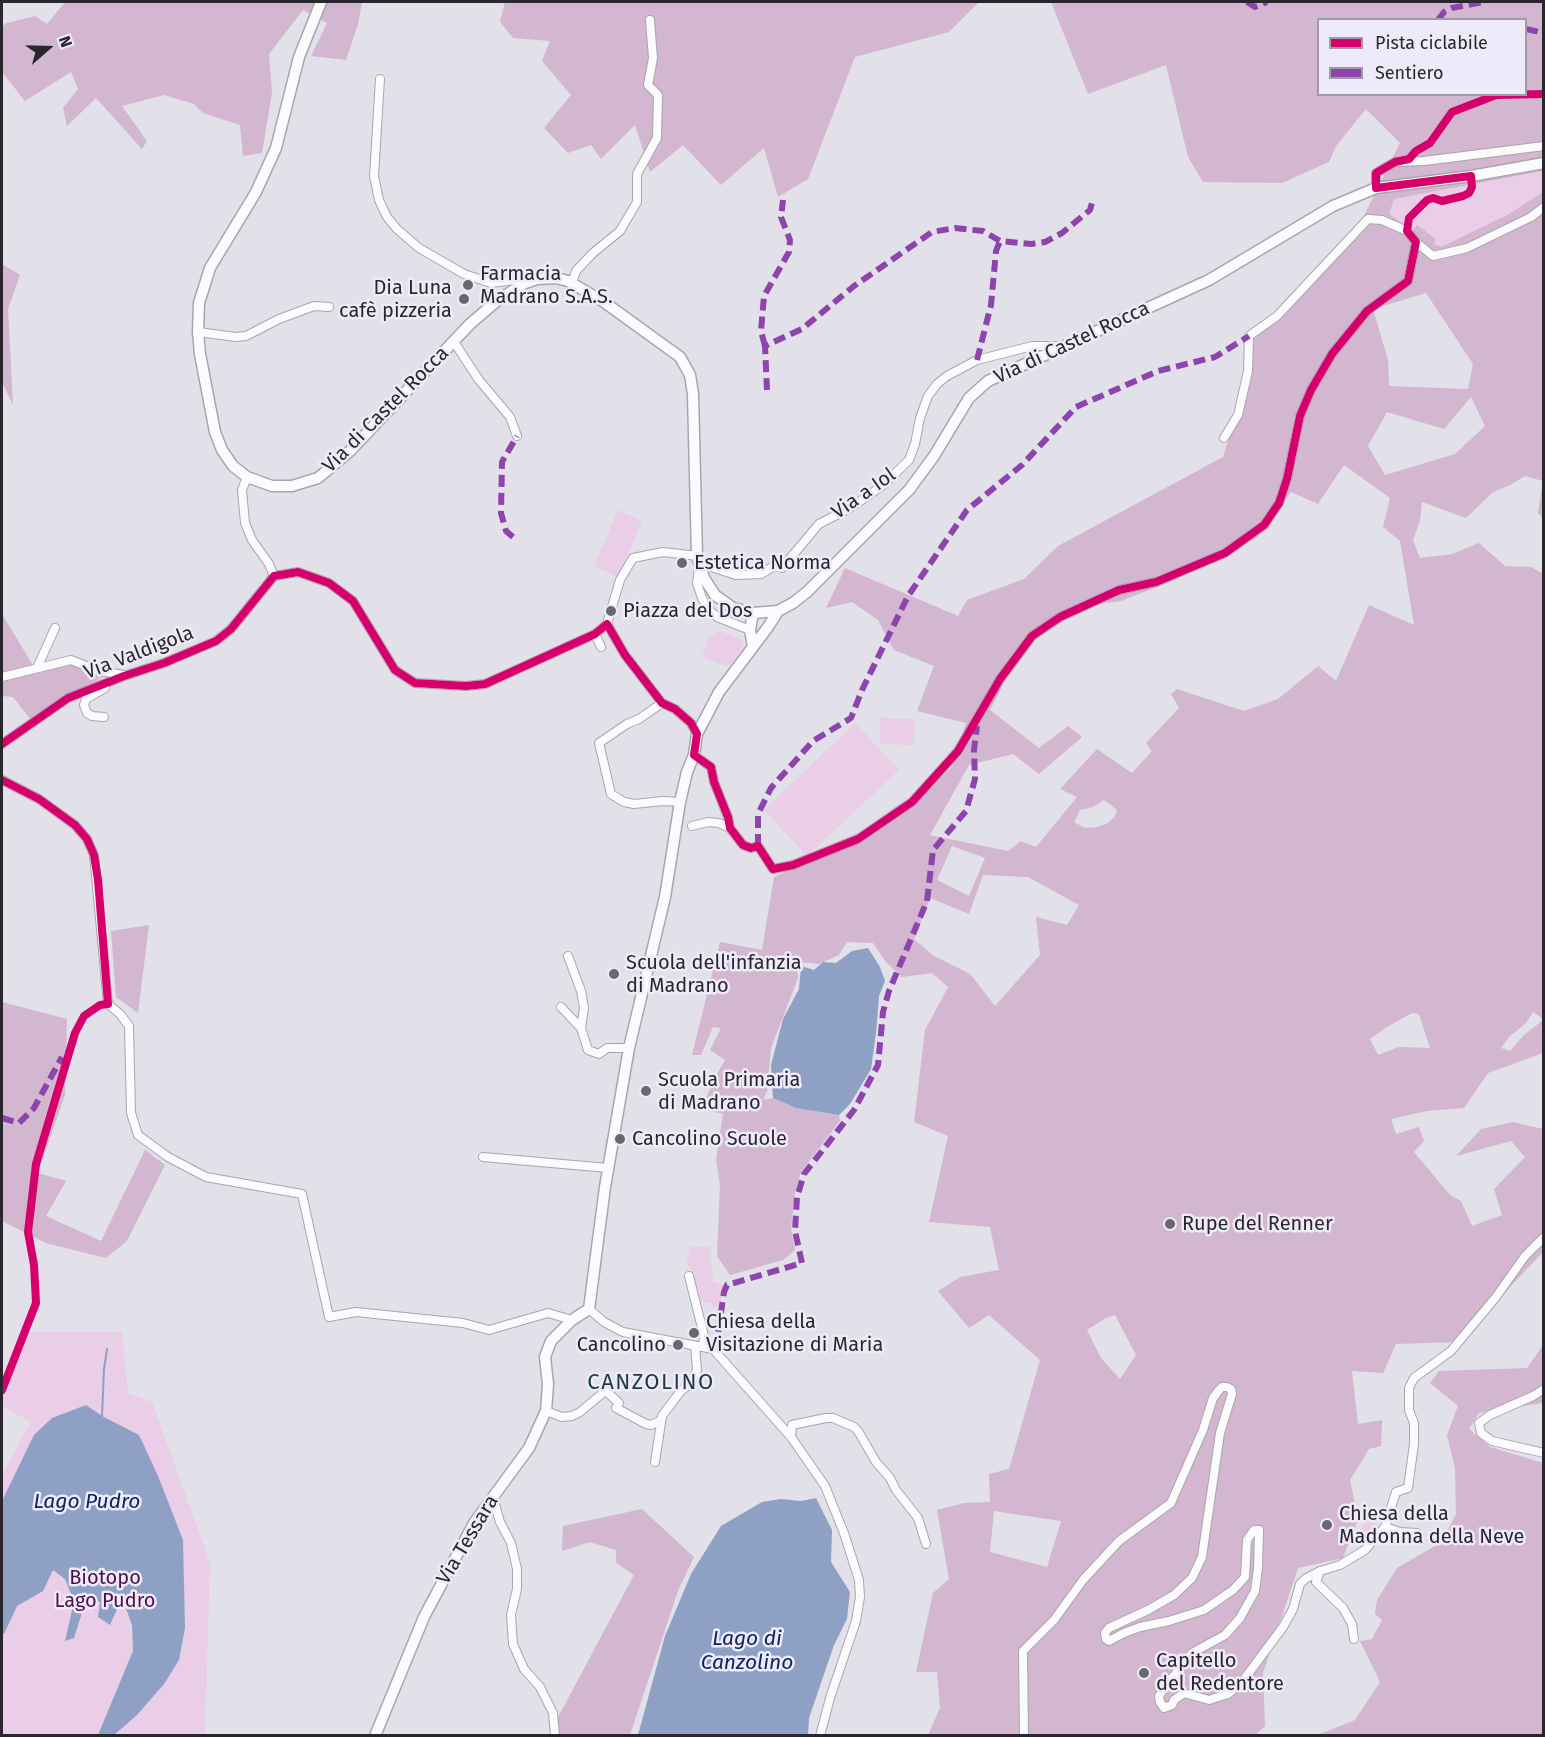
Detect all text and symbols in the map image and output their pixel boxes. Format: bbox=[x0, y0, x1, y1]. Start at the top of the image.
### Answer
north arrow bbox=[18, 18, 78, 78]
legend bbox=[1317, 18, 1527, 96]
text: Pista ciclabile bbox=[1375, 32, 1488, 54]
text: N bbox=[55, 33, 76, 50]
text: Sentiero bbox=[1375, 62, 1443, 84]
place label: Farmacia Madrano S.A.S. bbox=[480, 262, 613, 309]
place label: Dia Luna cafè pizzeria bbox=[339, 276, 452, 323]
marker: Farmacia Madrano S.A.S. bbox=[461, 278, 475, 292]
marker: Dia Luna cafè pizzeria bbox=[457, 292, 471, 306]
street label: Via di Castel Rocca bbox=[990, 296, 1154, 390]
street label: Via di Castel Rocca bbox=[318, 342, 454, 478]
street label: Via a Iol bbox=[827, 463, 901, 525]
place label: Estetica Norma bbox=[694, 551, 831, 575]
marker: Estetica Norma bbox=[675, 556, 689, 570]
place label: Piazza del Dos bbox=[623, 599, 752, 623]
marker: Piazza del Dos bbox=[604, 604, 618, 618]
street label: Via Valdigola bbox=[81, 621, 197, 685]
place label: Scuola dell'infanzia di Madrano bbox=[626, 951, 802, 998]
marker: Scuola dell'infanzia di Madrano bbox=[607, 967, 621, 981]
place label: Scuola Primaria di Madrano bbox=[658, 1068, 800, 1115]
marker: Scuola Primaria di Madrano bbox=[639, 1084, 653, 1098]
place label: Cancolino Scuole bbox=[632, 1127, 787, 1151]
marker: Cancolino Scuole bbox=[613, 1132, 627, 1146]
place label: Rupe del Renner bbox=[1182, 1212, 1333, 1236]
marker: Rupe del Renner bbox=[1163, 1217, 1177, 1231]
place label: Chiesa della Visitazione di Maria bbox=[706, 1310, 883, 1357]
marker: Chiesa della Visitazione di Maria bbox=[687, 1326, 701, 1340]
place label: Cancolino bbox=[577, 1333, 666, 1357]
marker: Cancolino bbox=[671, 1338, 685, 1352]
district label: CANZOLINO bbox=[587, 1370, 715, 1396]
water label: Lago Pudro bbox=[34, 1489, 140, 1515]
street label: Via Tessara bbox=[432, 1491, 504, 1589]
place label: Chiesa della Madonna della Neve bbox=[1339, 1502, 1524, 1549]
marker: Chiesa della Madonna della Neve bbox=[1320, 1518, 1334, 1532]
park label: Biotopo Lago Pudro bbox=[55, 1566, 155, 1613]
water label: Lago di Canzolino bbox=[701, 1626, 793, 1676]
place label: Capitello del Redentore bbox=[1156, 1649, 1284, 1696]
marker: Capitello del Redentore bbox=[1137, 1666, 1151, 1680]

